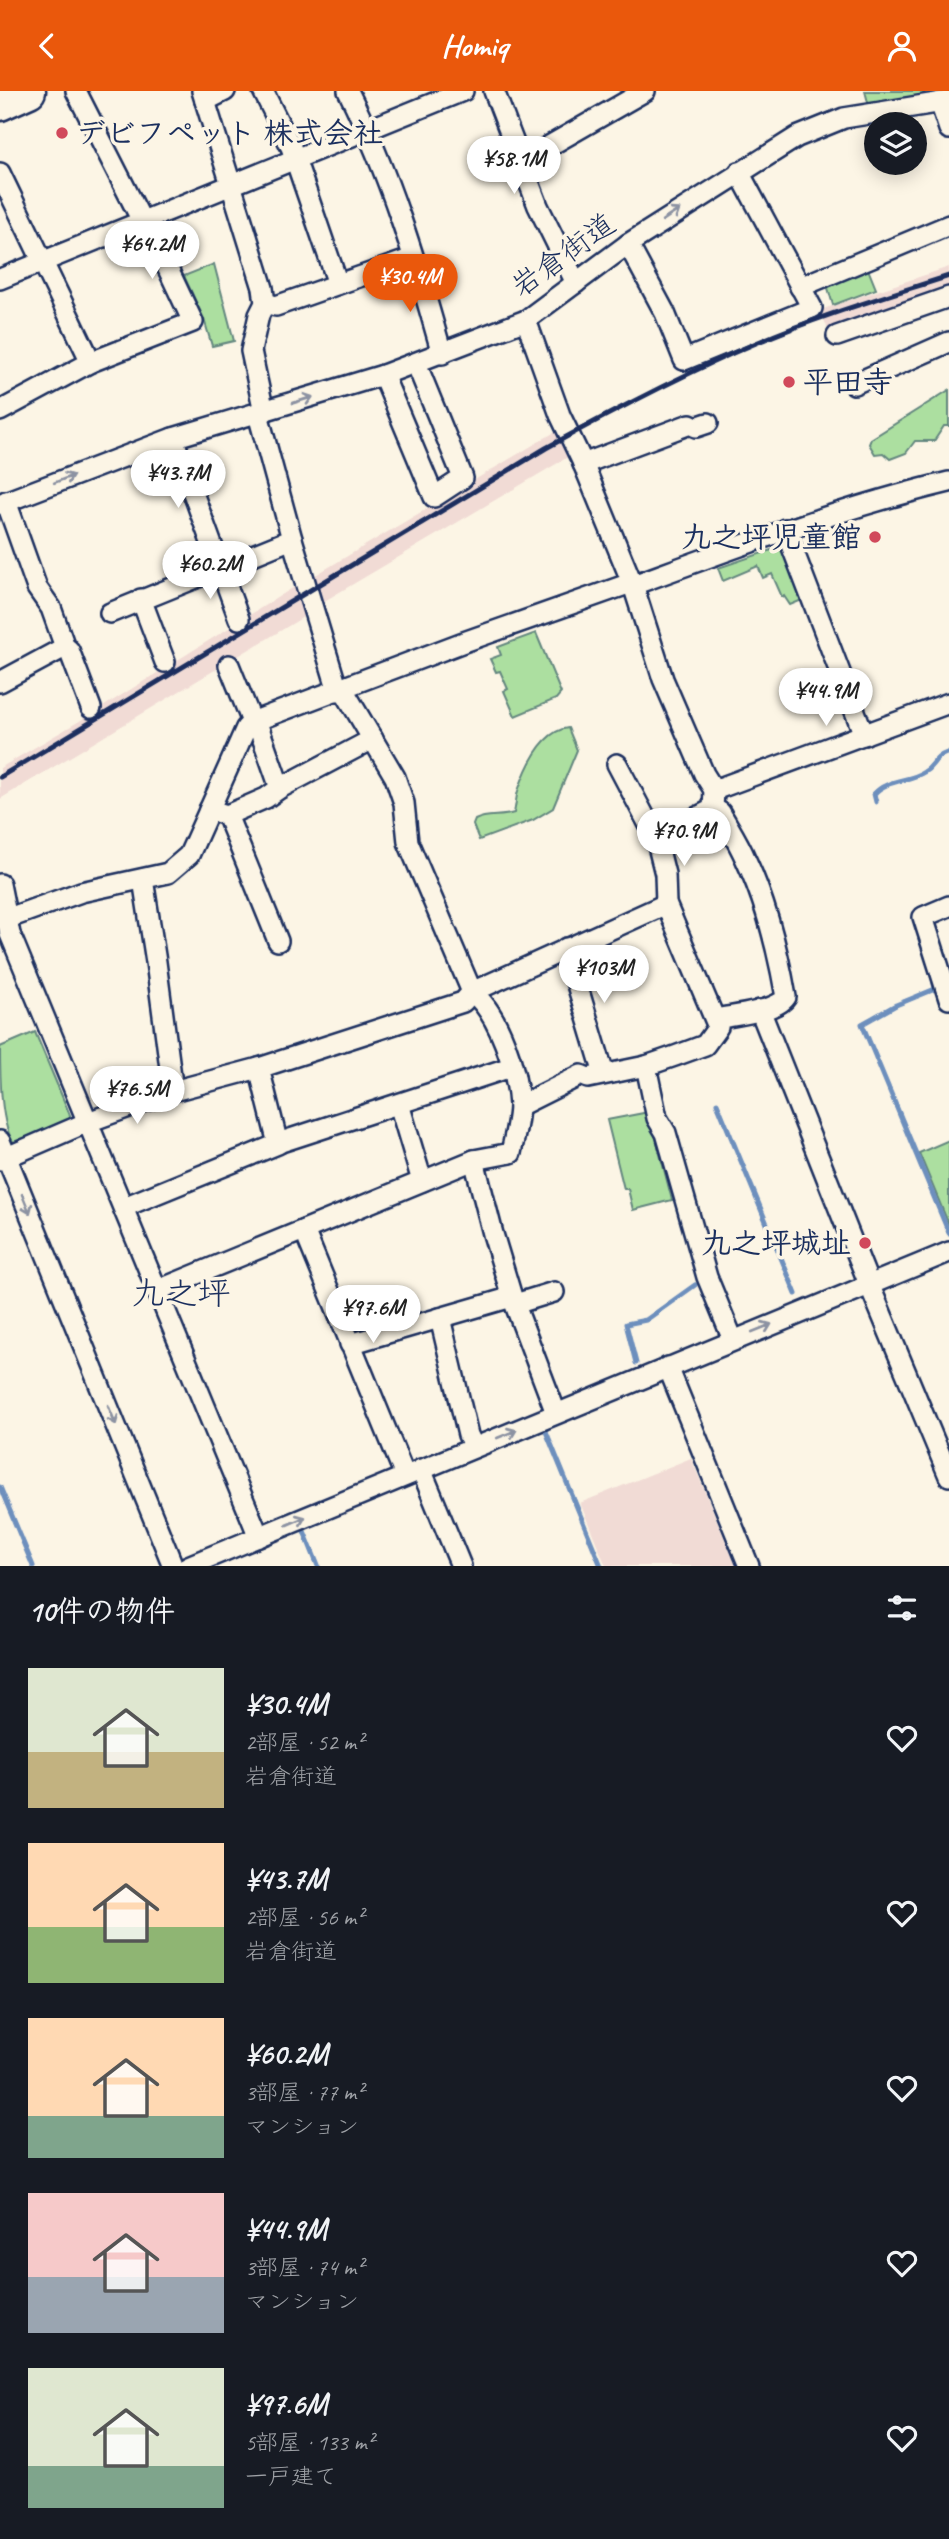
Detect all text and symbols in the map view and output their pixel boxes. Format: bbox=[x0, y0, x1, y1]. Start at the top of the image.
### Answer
text: Homiq bbox=[441, 25, 508, 66]
icon: back bbox=[28, 27, 66, 65]
icon: person bbox=[883, 27, 921, 65]
map controls bbox=[864, 112, 927, 175]
button: layers bbox=[864, 112, 927, 175]
place label: デビフペット 株式会社 bbox=[76, 114, 383, 152]
marker: デビフペット 株式会社 bbox=[54, 125, 70, 141]
pin: ¥58.1M bbox=[457, 137, 571, 196]
text: ¥58.1M bbox=[483, 144, 545, 173]
street label: 岩倉街道 bbox=[503, 204, 623, 306]
one-way arrow bbox=[661, 208, 681, 222]
pin: ¥64.2M bbox=[95, 221, 209, 281]
text: ¥64.2M bbox=[120, 229, 184, 258]
pin: ¥30.4M bbox=[353, 255, 467, 314]
text: ¥30.4M bbox=[379, 262, 441, 291]
place label: 平田寺 bbox=[803, 363, 893, 401]
marker: 平田寺 bbox=[781, 374, 797, 390]
one-way arrow bbox=[291, 392, 313, 405]
pin: ¥43.7M bbox=[121, 451, 235, 510]
text: ¥43.7M bbox=[147, 458, 209, 487]
one-way arrow bbox=[52, 472, 74, 485]
place label: 九之坪児童館 bbox=[681, 518, 861, 556]
marker: 九之坪児童館 bbox=[867, 529, 883, 545]
pin: ¥60.2M bbox=[153, 541, 267, 601]
text: ¥60.2M bbox=[178, 549, 242, 578]
pin: ¥44.9M bbox=[769, 669, 883, 728]
text: ¥44.9M bbox=[795, 676, 857, 705]
pin: ¥70.9M bbox=[627, 809, 741, 868]
text: ¥70.9M bbox=[653, 816, 715, 845]
pin: ¥103M bbox=[555, 946, 653, 1005]
text: ¥103M bbox=[575, 953, 633, 982]
pin: ¥76.5M bbox=[80, 1067, 194, 1126]
text: ¥76.5M bbox=[106, 1074, 168, 1103]
one-way arrow bbox=[20, 1193, 33, 1215]
place label: 九之坪城址 bbox=[701, 1224, 851, 1262]
marker: 九之坪城址 bbox=[857, 1235, 873, 1251]
district label: 九之坪 bbox=[132, 1272, 231, 1314]
pin: ¥97.6M bbox=[316, 1285, 430, 1345]
text: ¥97.6M bbox=[342, 1293, 404, 1322]
one-way arrow bbox=[751, 1321, 772, 1334]
one-way arrow bbox=[106, 1404, 119, 1425]
one-way arrow bbox=[495, 1427, 517, 1440]
one-way arrow bbox=[285, 1514, 307, 1527]
icon: filters bbox=[883, 1589, 921, 1627]
text: 10件の物件 bbox=[28, 1592, 175, 1630]
text: ¥30.4M bbox=[245, 1685, 327, 1723]
icon: home bbox=[84, 1696, 168, 1780]
icon: heart bbox=[883, 1719, 921, 1757]
text: 2部屋 · 52 m² bbox=[245, 1728, 363, 1757]
text: 岩倉街道 bbox=[245, 1762, 337, 1791]
text: ¥43.7M bbox=[245, 1860, 327, 1898]
icon: home bbox=[84, 1871, 168, 1955]
icon: heart bbox=[883, 1894, 921, 1932]
text: 2部屋 · 56 m² bbox=[245, 1903, 363, 1932]
text: 岩倉街道 bbox=[245, 1937, 337, 1966]
text: ¥60.2M bbox=[245, 2035, 327, 2073]
icon: home bbox=[84, 2046, 168, 2130]
icon: heart bbox=[883, 2069, 921, 2107]
text: 3部屋 · 77 m² bbox=[245, 2078, 363, 2107]
text: マンション bbox=[245, 2112, 359, 2141]
text: ¥44.9M bbox=[245, 2210, 326, 2248]
icon: home bbox=[84, 2221, 168, 2305]
icon: heart bbox=[883, 2244, 921, 2282]
text: 3部屋 · 74 m² bbox=[245, 2253, 363, 2282]
text: マンション bbox=[245, 2287, 359, 2316]
text: ¥97.6M bbox=[245, 2385, 327, 2423]
icon: home bbox=[84, 2396, 168, 2480]
icon: heart bbox=[883, 2419, 921, 2457]
text: 5部屋 · 133 m² bbox=[245, 2428, 374, 2457]
text: 一戸建て bbox=[245, 2462, 337, 2491]

